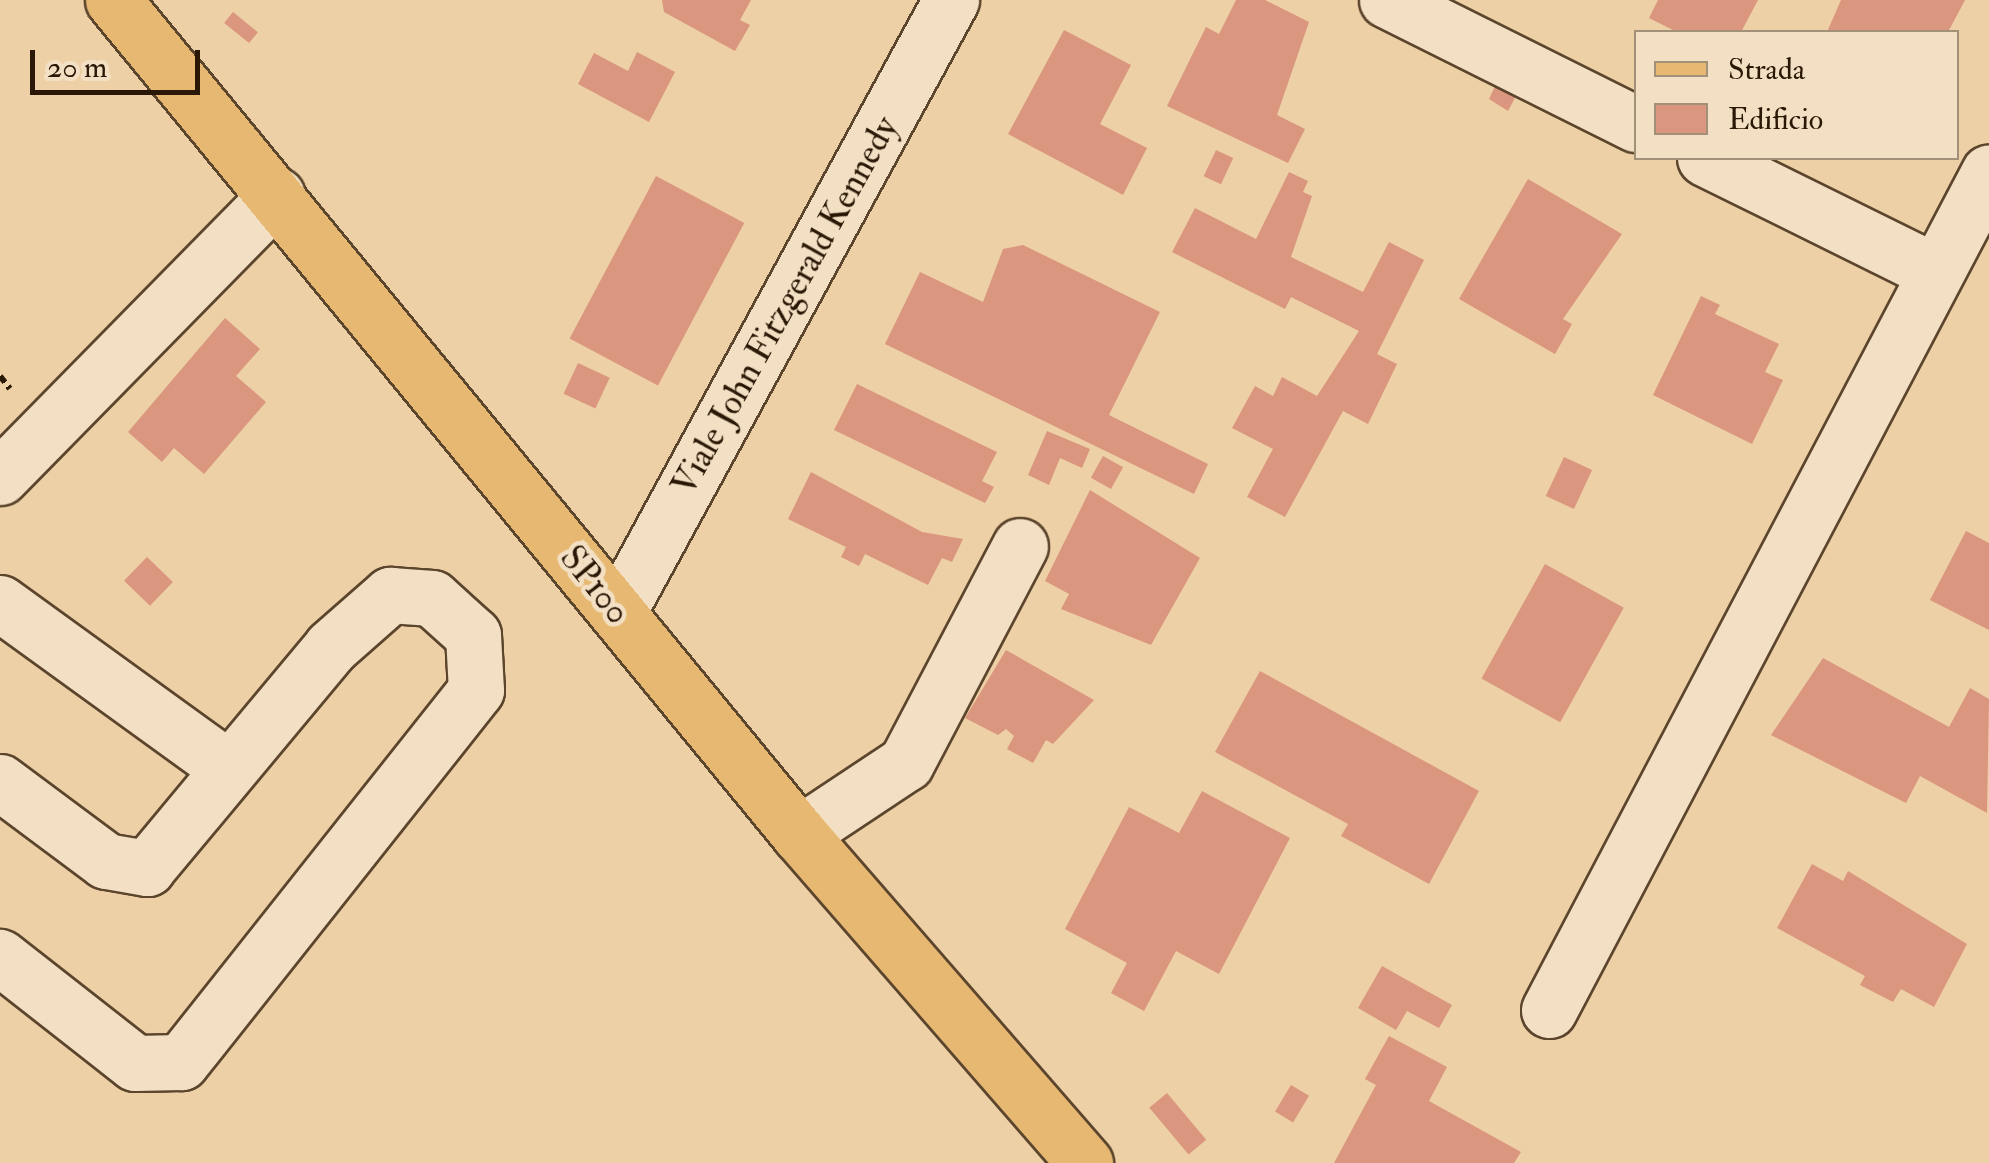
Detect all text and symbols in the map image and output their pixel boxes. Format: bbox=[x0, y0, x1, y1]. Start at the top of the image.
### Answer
scale bar bbox=[35, 30, 205, 92]
legend bbox=[1634, 30, 1959, 160]
text: 20 m bbox=[47, 49, 107, 86]
text: Strada bbox=[1728, 51, 1805, 88]
text: Edificio bbox=[1728, 101, 1823, 138]
street label: Viale John Fitzgerald Kennedy bbox=[663, 109, 907, 503]
street label: SP100 bbox=[551, 538, 639, 632]

